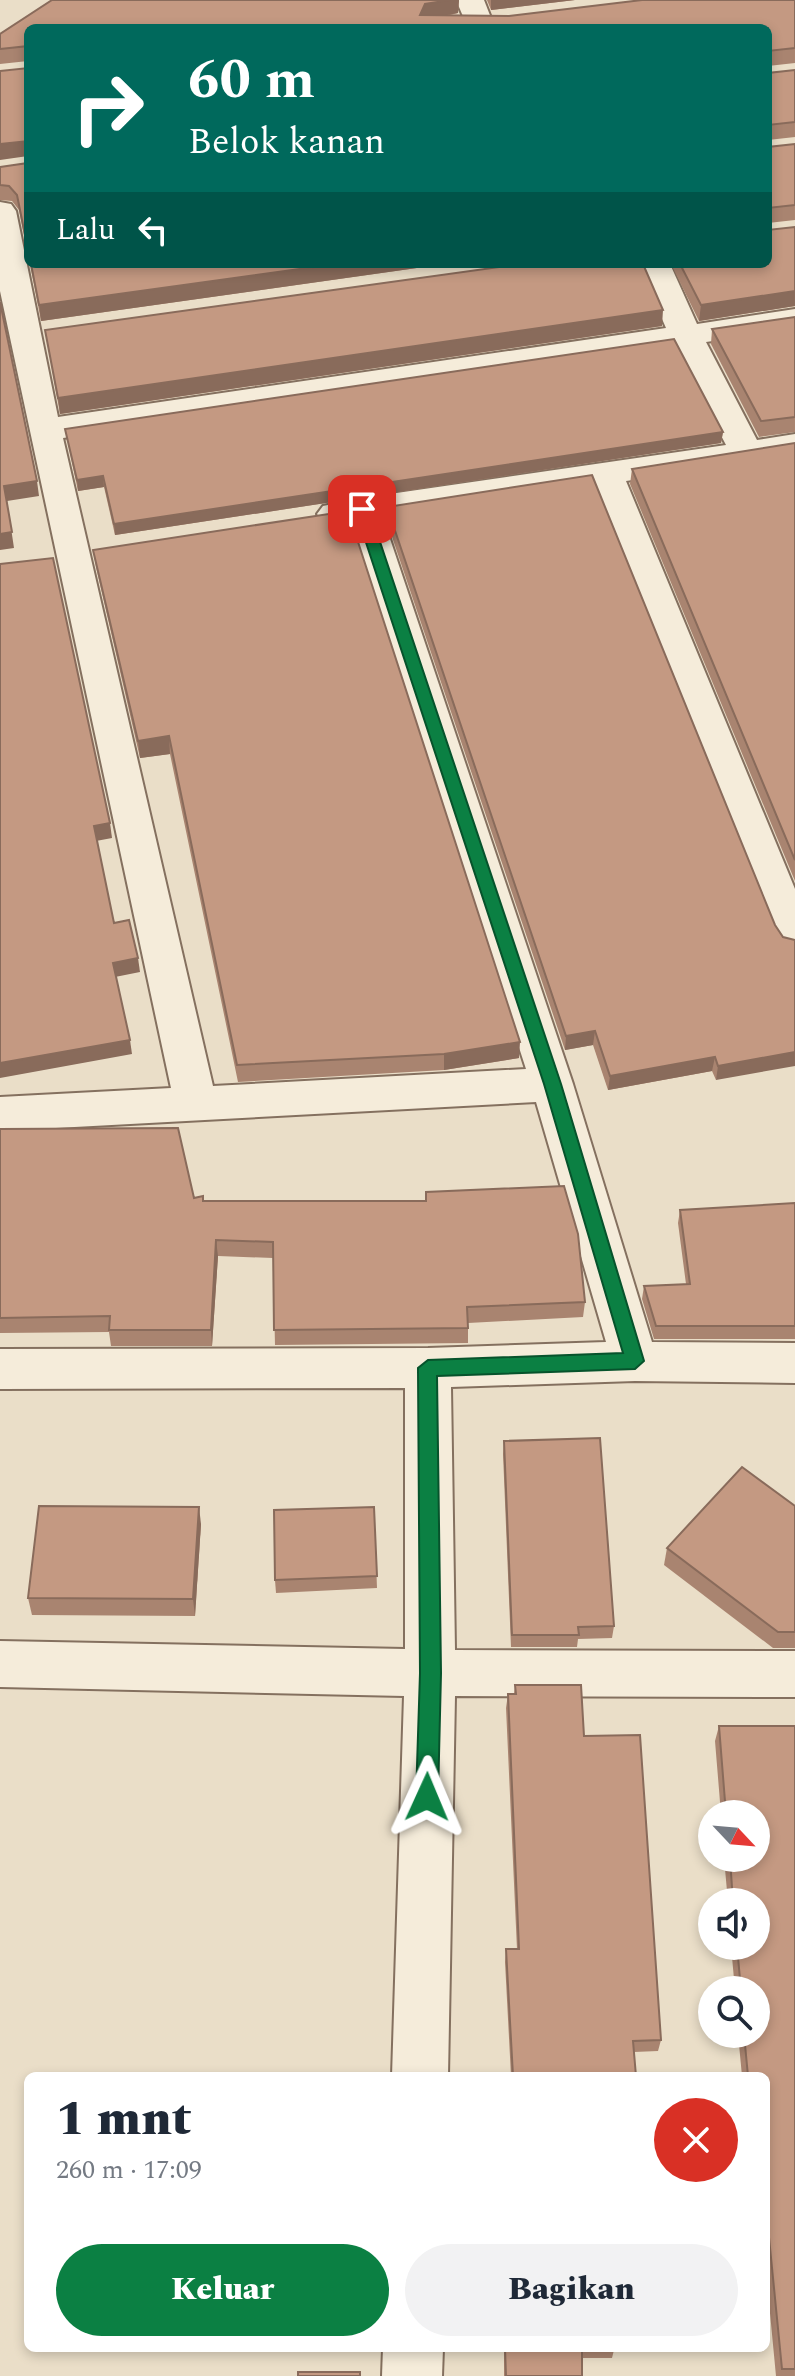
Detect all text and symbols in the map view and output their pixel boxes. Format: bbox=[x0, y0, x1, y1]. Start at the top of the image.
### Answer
text: 60 m bbox=[188, 38, 315, 123]
icon: right bbox=[56, 56, 160, 160]
text: Belok kanan bbox=[188, 115, 385, 170]
text: Lalu bbox=[56, 207, 115, 253]
icon: left bbox=[131, 208, 175, 252]
pin bbox=[328, 475, 396, 543]
icon: arrive bbox=[340, 487, 384, 531]
position arrow bbox=[385, 1755, 469, 1839]
north arrow bbox=[698, 1800, 770, 1872]
map controls bbox=[698, 1800, 770, 2048]
button: sound bbox=[698, 1888, 770, 1960]
button: search bbox=[698, 1976, 770, 2048]
text: 1 mnt bbox=[56, 2083, 192, 2156]
button: close bbox=[654, 2098, 738, 2182]
text: 260 m · 17:09 bbox=[56, 2150, 202, 2190]
button: Keluar bbox=[56, 2244, 389, 2336]
button: Bagikan bbox=[405, 2244, 738, 2336]

